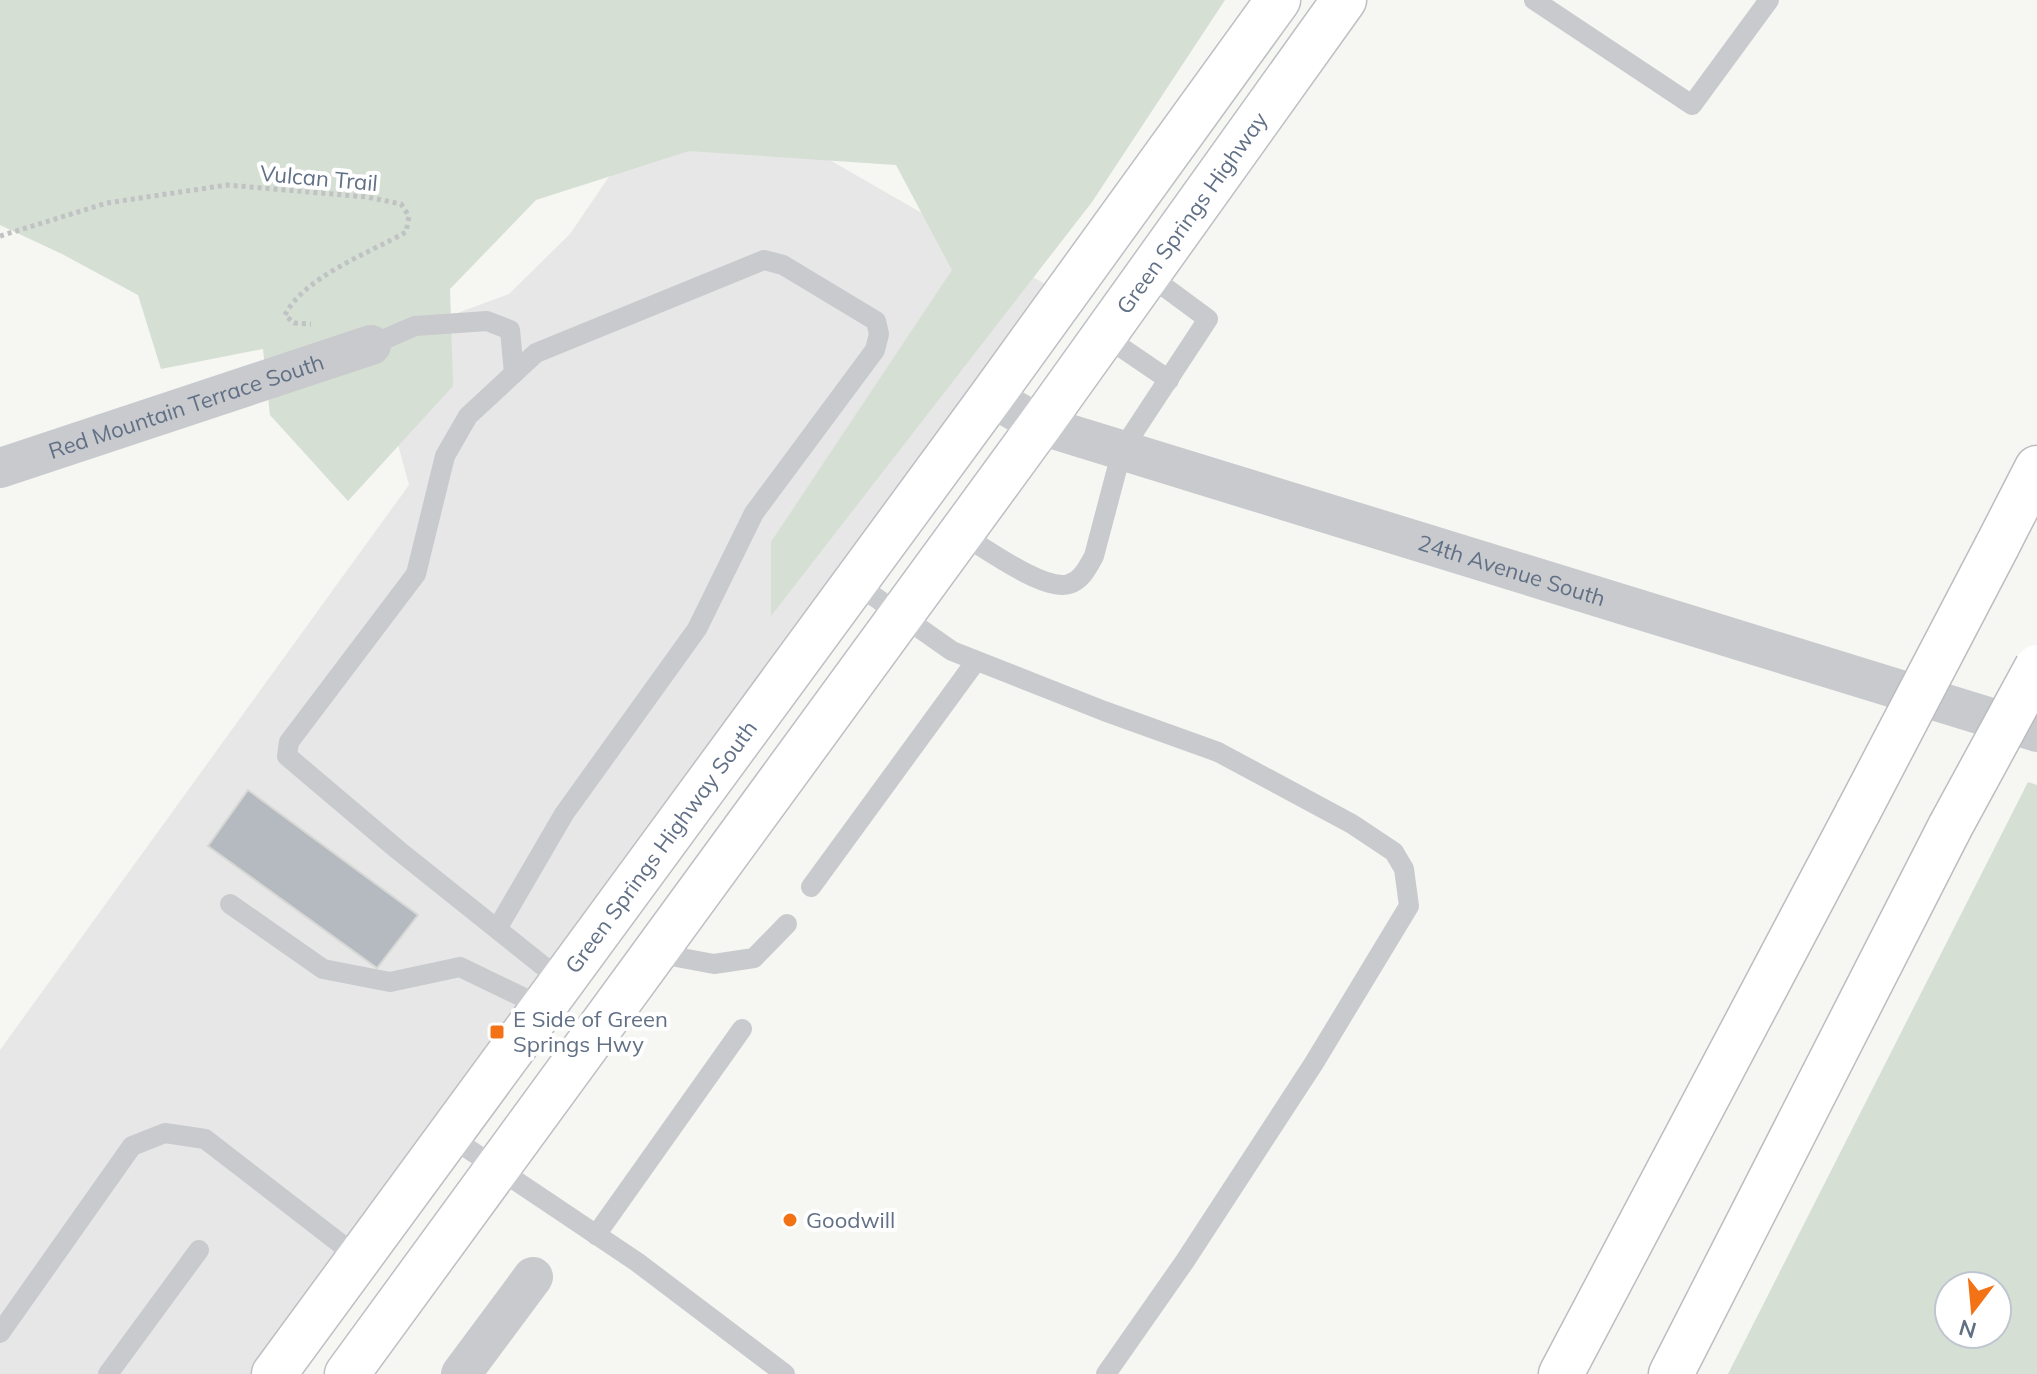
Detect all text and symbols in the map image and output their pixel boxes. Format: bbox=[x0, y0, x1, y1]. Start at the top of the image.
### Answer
street label: Green Springs Highway bbox=[1110, 106, 1274, 319]
street label: Vulcan Trail bbox=[259, 159, 379, 197]
street label: Red Mountain Terrace South bbox=[45, 348, 327, 465]
street label: 24th Avenue South bbox=[1415, 528, 1609, 612]
street label: Green Springs Highway South bbox=[559, 715, 763, 979]
place label: E Side of Green Springs Hwy bbox=[513, 1005, 668, 1058]
marker: E Side of Green Springs Hwy bbox=[488, 1023, 506, 1041]
place label: Goodwill bbox=[806, 1206, 895, 1234]
marker: Goodwill bbox=[781, 1211, 799, 1229]
north arrow bbox=[1933, 1270, 2013, 1350]
text: N bbox=[1956, 1313, 1979, 1345]

